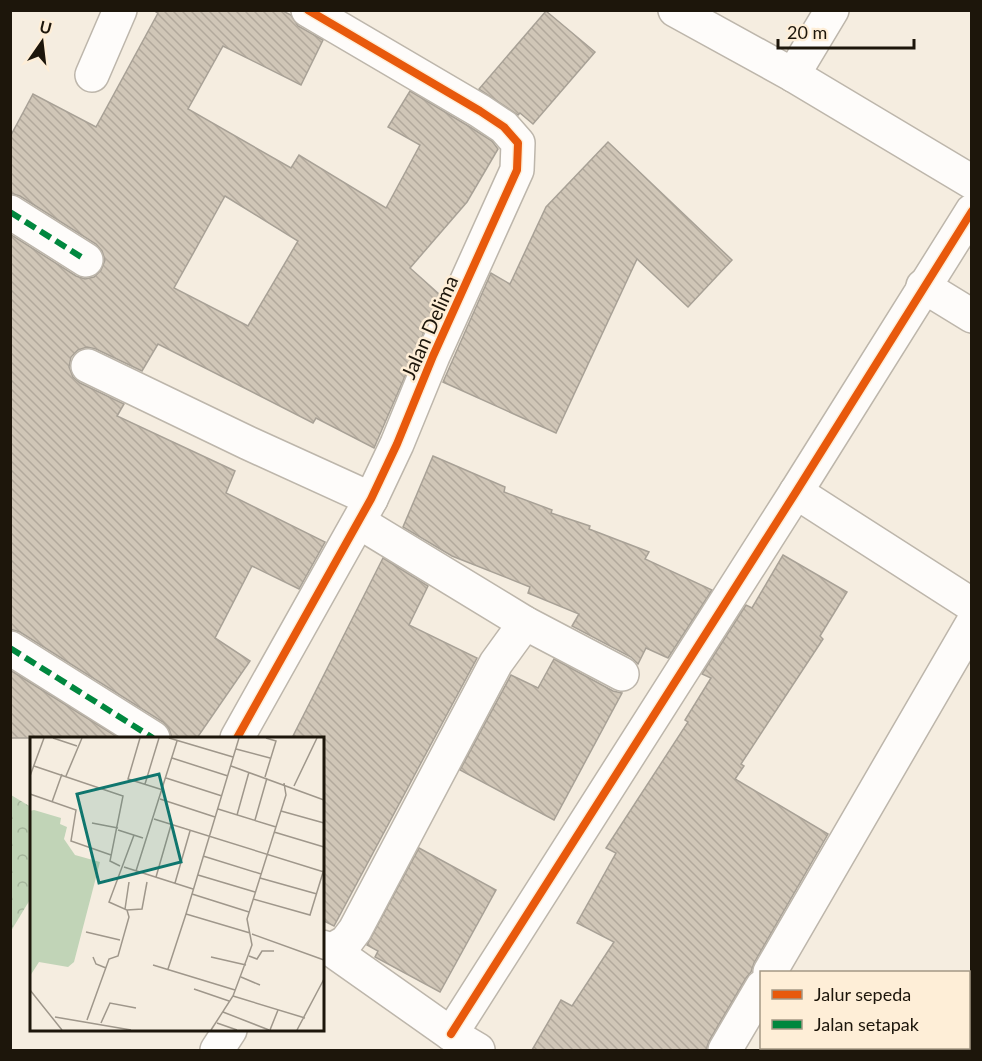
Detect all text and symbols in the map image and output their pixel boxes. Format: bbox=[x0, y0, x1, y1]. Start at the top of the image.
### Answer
north arrow bbox=[12, 12, 72, 72]
scale bar bbox=[778, 12, 914, 50]
text: U bbox=[38, 16, 54, 38]
text: 20 m bbox=[787, 21, 827, 43]
street label: Jalan Delima bbox=[396, 272, 462, 382]
inset map bbox=[30, 737, 324, 1031]
legend bbox=[760, 971, 970, 1049]
text: Jalur sepeda bbox=[814, 983, 911, 1005]
text: Jalan setapak bbox=[814, 1013, 920, 1035]

